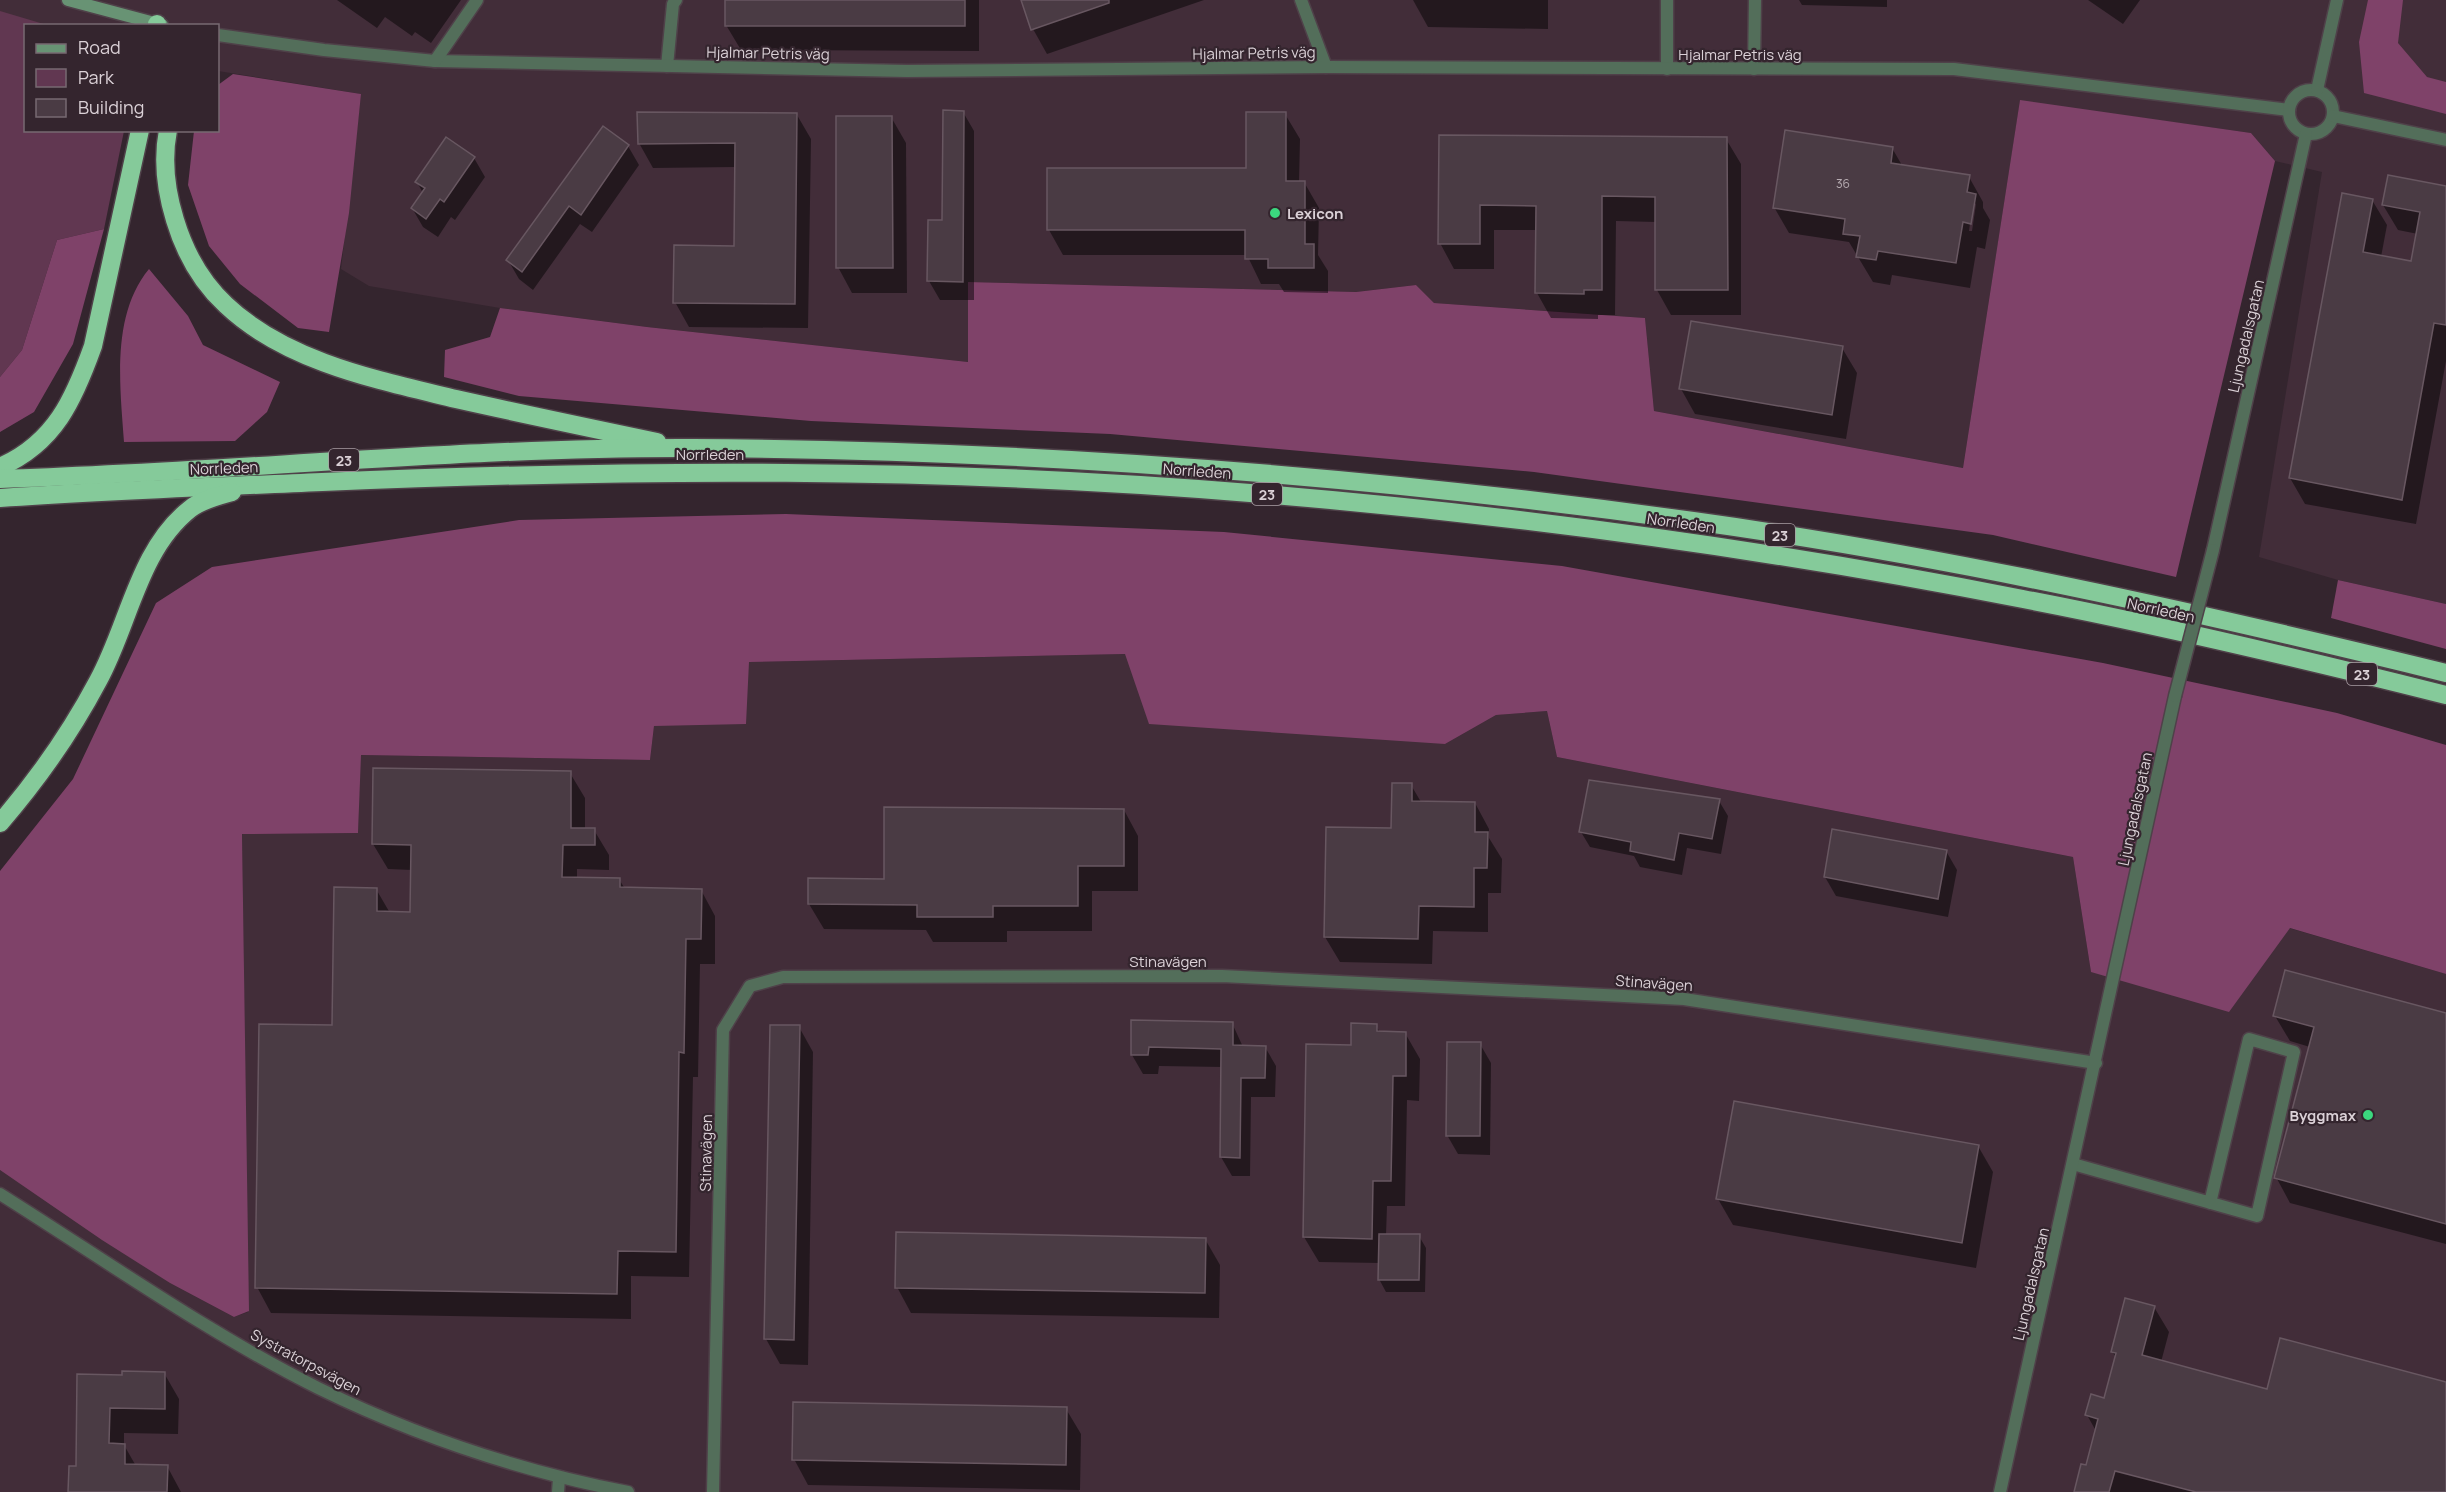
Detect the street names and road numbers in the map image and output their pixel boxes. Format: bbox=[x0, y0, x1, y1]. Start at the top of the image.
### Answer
street label: Hjalmar Petris väg bbox=[706, 41, 830, 65]
street label: Hjalmar Petris väg bbox=[1192, 41, 1316, 65]
street label: Hjalmar Petris väg bbox=[1678, 44, 1802, 65]
street label: Ljungadalsgatan bbox=[2223, 277, 2269, 395]
street label: Norrleden bbox=[676, 444, 744, 465]
road number: 23 bbox=[329, 449, 359, 471]
street label: Norrleden bbox=[189, 456, 259, 480]
street label: Norrleden bbox=[1162, 458, 1232, 484]
road number: 23 bbox=[1252, 483, 1282, 505]
street label: Norrleden bbox=[1646, 508, 1716, 538]
road number: 23 bbox=[1765, 524, 1795, 546]
street label: Norrleden bbox=[2125, 593, 2197, 627]
road number: 23 bbox=[2347, 663, 2377, 685]
street label: Ljungadalsgatan bbox=[2113, 750, 2157, 868]
street label: Stinavägen bbox=[1129, 951, 1207, 972]
street label: Stinavägen bbox=[1615, 970, 1693, 996]
street label: Stinavägen bbox=[695, 1114, 717, 1192]
street label: Ljungadalsgatan bbox=[2008, 1225, 2054, 1343]
street label: Systratorpsvägen bbox=[247, 1324, 365, 1400]

